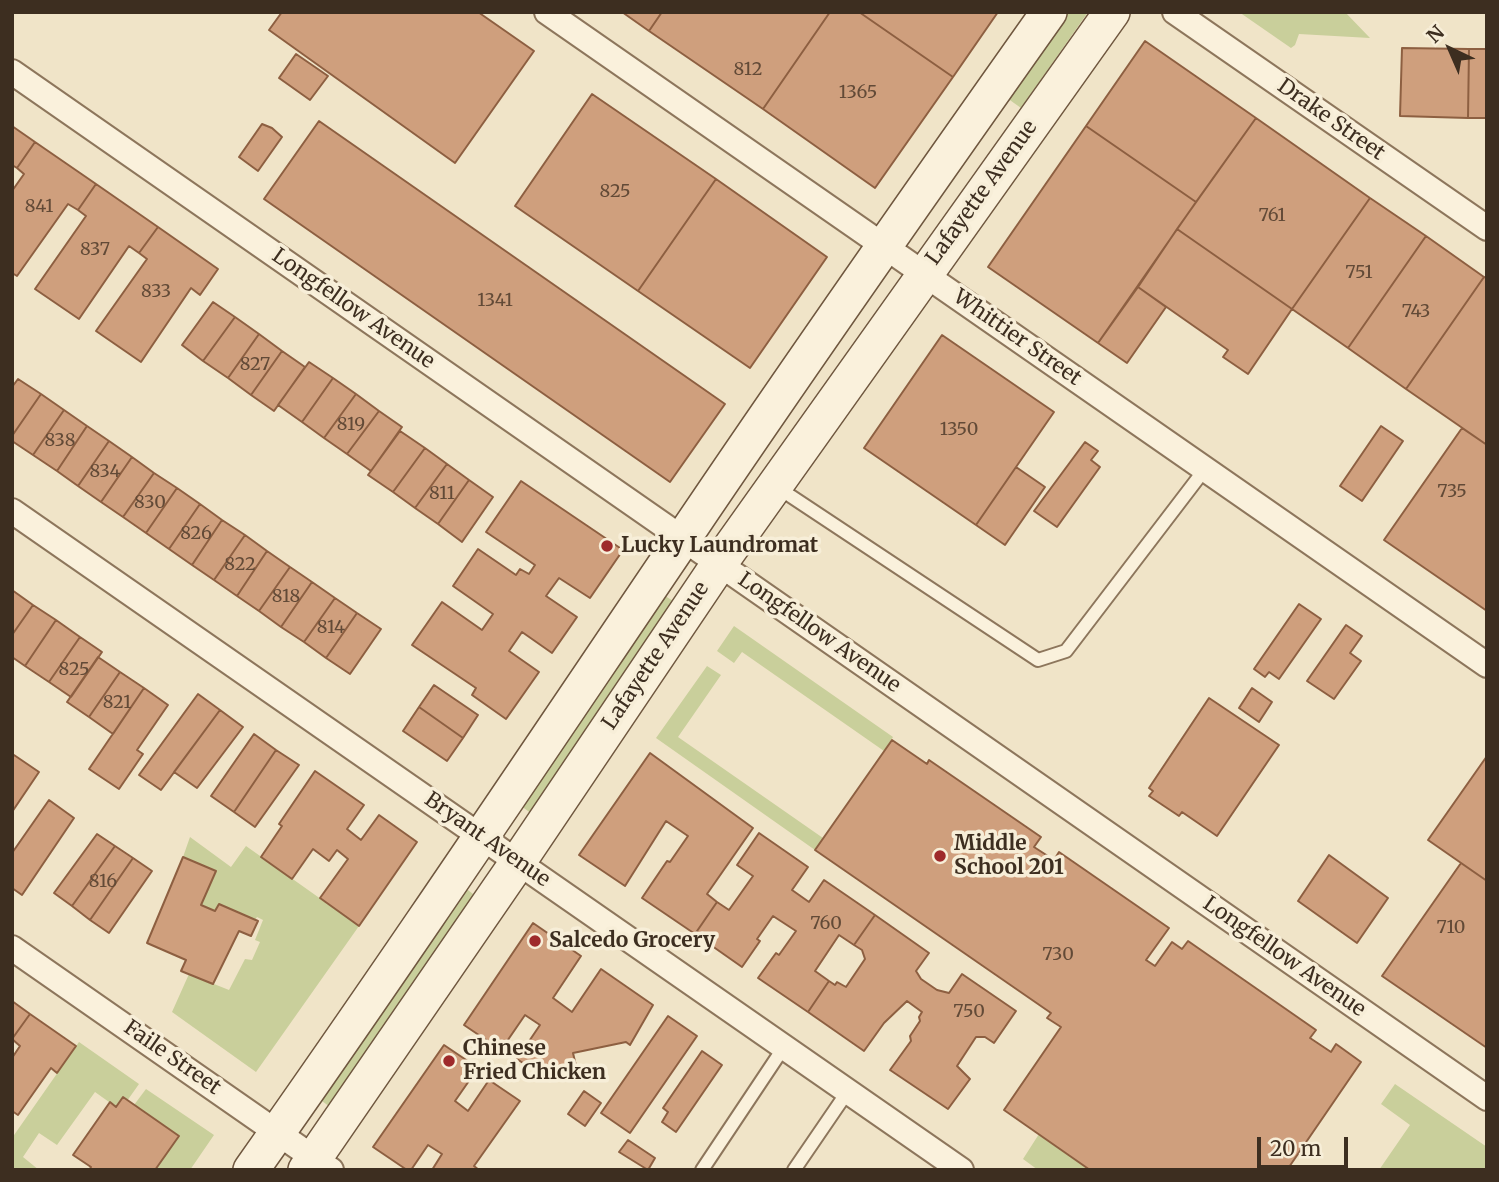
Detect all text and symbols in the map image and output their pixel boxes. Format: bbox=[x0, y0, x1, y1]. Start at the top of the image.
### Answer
north arrow bbox=[1415, 14, 1485, 84]
text: N bbox=[1422, 20, 1449, 48]
house number: 812 bbox=[734, 59, 762, 81]
street label: Drake Street bbox=[1273, 74, 1389, 166]
house number: 1365 bbox=[839, 82, 877, 104]
street label: Lafayette Avenue bbox=[921, 116, 1043, 270]
house number: 825 bbox=[600, 181, 630, 203]
house number: 841 bbox=[25, 196, 53, 218]
house number: 761 bbox=[1258, 205, 1286, 227]
house number: 837 bbox=[80, 239, 110, 261]
street label: Longfellow Avenue bbox=[267, 244, 439, 374]
house number: 751 bbox=[1345, 262, 1373, 284]
house number: 833 bbox=[141, 281, 171, 303]
street label: Whittier Street bbox=[948, 285, 1086, 391]
house number: 1341 bbox=[477, 290, 513, 312]
house number: 743 bbox=[1402, 301, 1430, 323]
house number: 827 bbox=[240, 354, 270, 376]
house number: 819 bbox=[337, 414, 365, 436]
house number: 1350 bbox=[940, 419, 978, 441]
house number: 838 bbox=[45, 430, 75, 452]
house number: 834 bbox=[89, 461, 121, 483]
house number: 735 bbox=[1437, 481, 1467, 503]
house number: 811 bbox=[429, 483, 455, 505]
house number: 830 bbox=[134, 492, 166, 514]
house number: 826 bbox=[180, 523, 212, 545]
place label: Lucky Laundromat bbox=[621, 533, 818, 559]
marker: Lucky Laundromat bbox=[599, 538, 615, 554]
house number: 822 bbox=[224, 554, 256, 576]
street label: Longfellow Avenue bbox=[733, 568, 905, 698]
street label: Lafayette Avenue bbox=[597, 577, 715, 735]
house number: 818 bbox=[272, 586, 300, 608]
house number: 814 bbox=[317, 617, 345, 639]
house number: 825 bbox=[59, 659, 89, 681]
house number: 821 bbox=[103, 692, 131, 714]
street label: Bryant Avenue bbox=[419, 787, 555, 893]
place label: Middle School 201 bbox=[954, 831, 1064, 881]
marker: Middle School 201 bbox=[932, 848, 948, 864]
house number: 816 bbox=[89, 871, 117, 893]
street label: Longfellow Avenue bbox=[1198, 892, 1370, 1022]
house number: 760 bbox=[810, 913, 842, 935]
house number: 710 bbox=[1437, 917, 1465, 939]
place label: Salcedo Grocery bbox=[549, 928, 715, 954]
marker: Salcedo Grocery bbox=[527, 933, 543, 949]
house number: 730 bbox=[1042, 944, 1074, 966]
house number: 750 bbox=[953, 1001, 985, 1023]
street label: Faile Street bbox=[119, 1015, 225, 1101]
place label: Chinese Fried Chicken bbox=[463, 1036, 606, 1086]
marker: Chinese Fried Chicken bbox=[441, 1053, 457, 1069]
scale bar bbox=[1261, 1122, 1352, 1166]
text: 20 m bbox=[1270, 1135, 1321, 1162]

